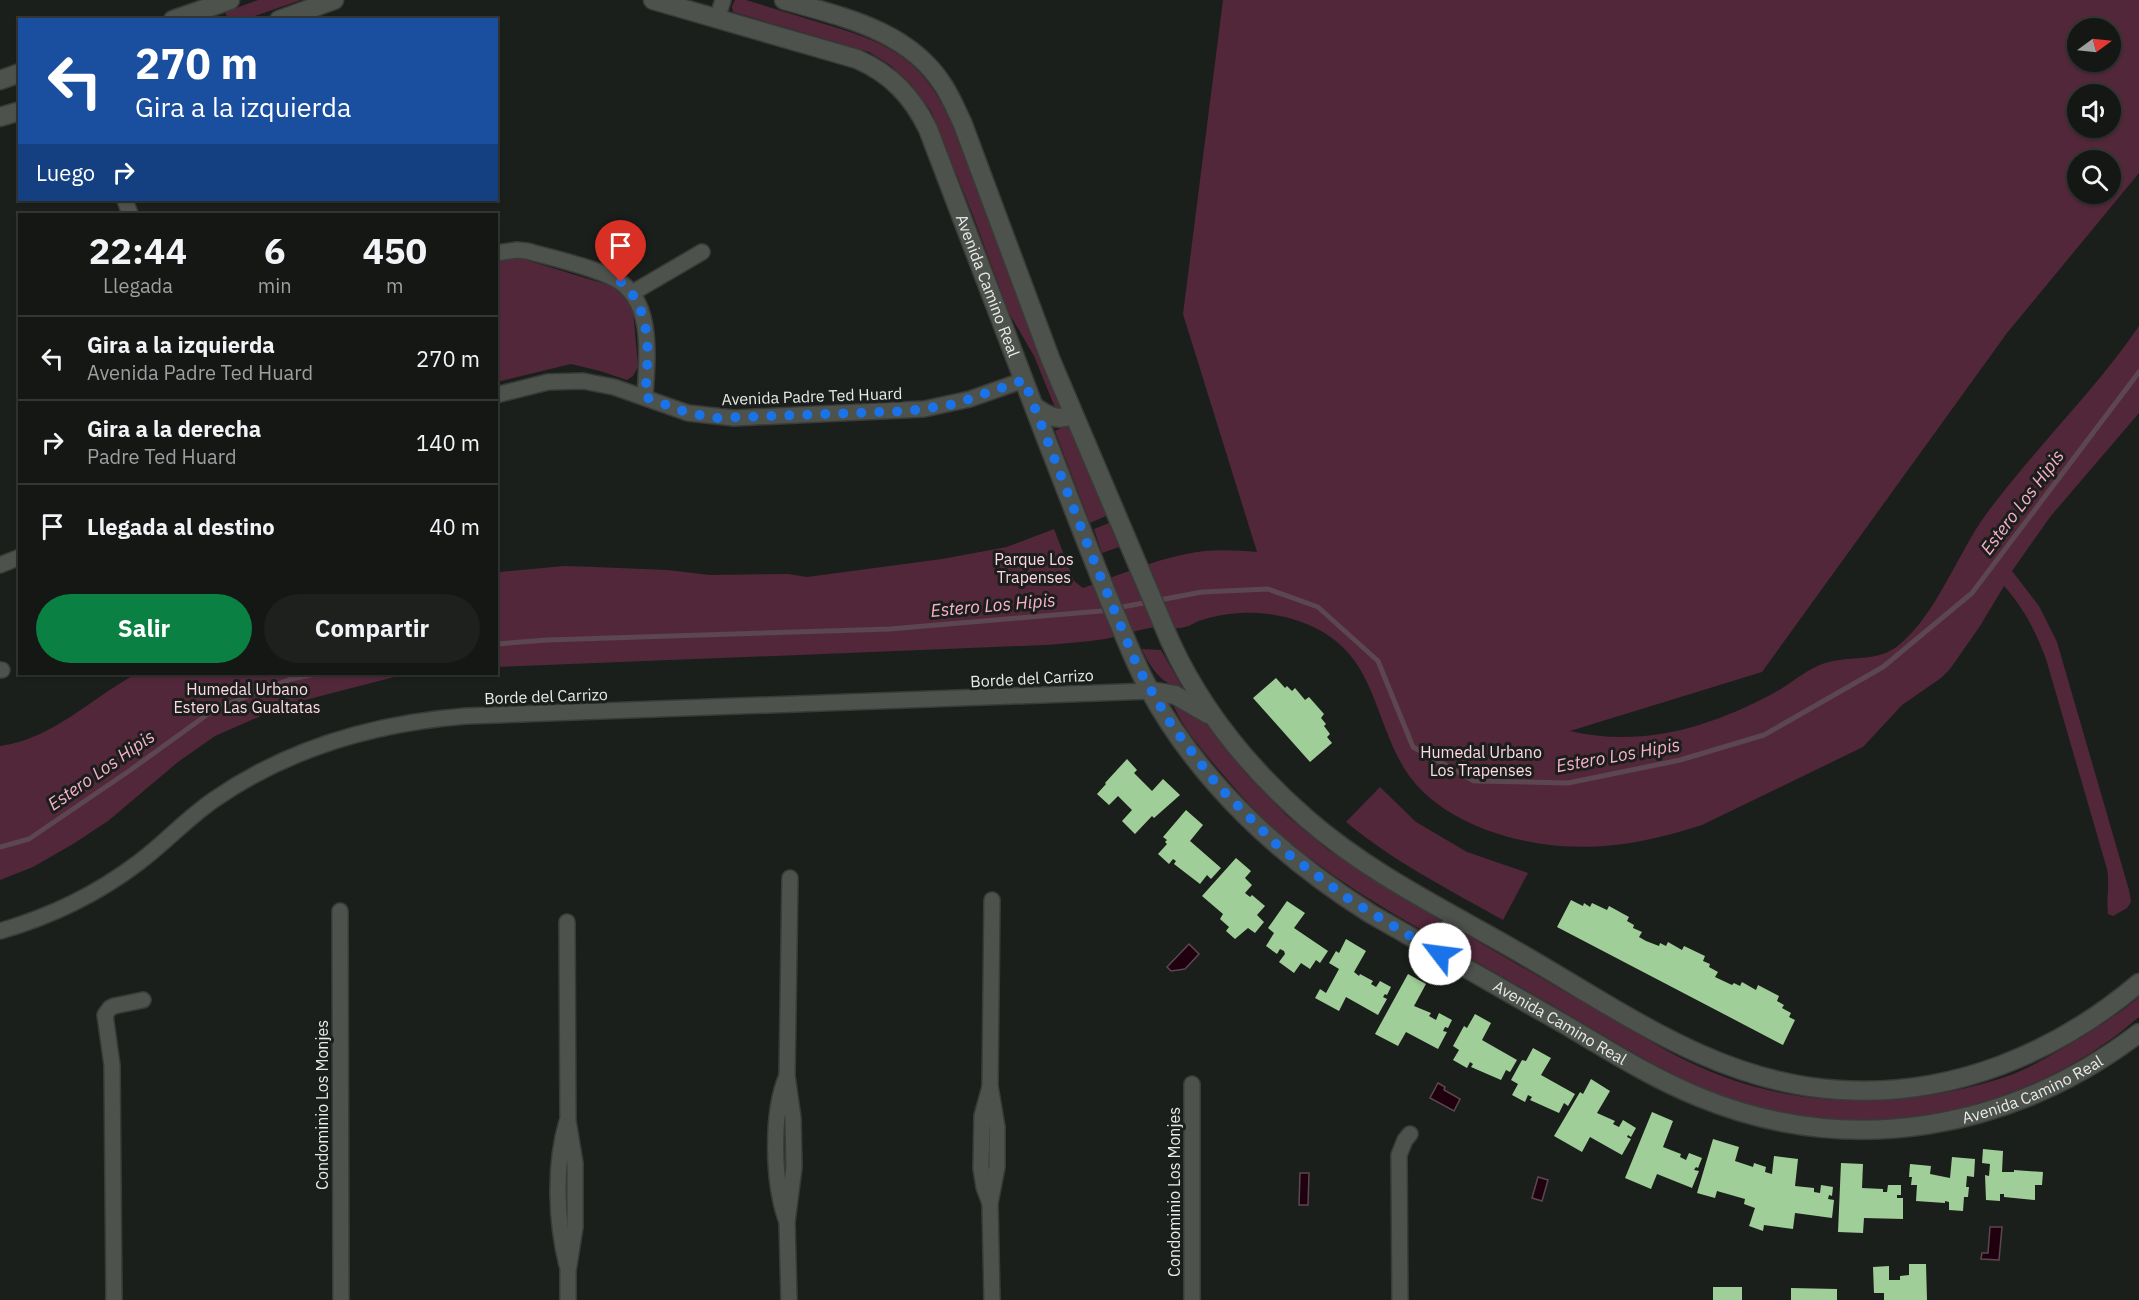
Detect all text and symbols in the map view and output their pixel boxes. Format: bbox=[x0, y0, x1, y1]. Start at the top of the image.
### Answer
north arrow bbox=[2067, 18, 2121, 72]
map controls bbox=[2067, 18, 2121, 204]
text: 270 m bbox=[135, 36, 258, 91]
icon: left bbox=[36, 42, 114, 120]
button: sound bbox=[2067, 84, 2121, 138]
text: Gira a la izquierda bbox=[135, 89, 351, 124]
button: search bbox=[2067, 150, 2121, 204]
icon: right bbox=[107, 156, 140, 189]
text: Luego bbox=[36, 158, 95, 187]
street label: Avenida Camino Real bbox=[952, 211, 1024, 360]
pin bbox=[595, 220, 646, 282]
text: 22:44 bbox=[89, 227, 187, 274]
text: 6 bbox=[264, 227, 286, 274]
text: 450 bbox=[362, 227, 427, 274]
icon: arrive bbox=[604, 229, 637, 262]
text: Llegada bbox=[103, 272, 173, 299]
text: min bbox=[258, 272, 292, 299]
text: m bbox=[386, 272, 404, 299]
text: Gira a la izquierda bbox=[87, 330, 275, 359]
icon: left bbox=[36, 342, 69, 375]
text: 270 m bbox=[416, 344, 480, 373]
text: Avenida Padre Ted Huard bbox=[87, 359, 313, 386]
street label: Avenida Padre Ted Huard bbox=[721, 383, 903, 409]
text: Gira a la derecha bbox=[87, 414, 261, 443]
icon: right bbox=[36, 426, 69, 459]
text: 140 m bbox=[416, 428, 480, 457]
text: Padre Ted Huard bbox=[87, 443, 237, 470]
water label: Estero Los Hipis bbox=[1975, 445, 2069, 559]
icon: arrive bbox=[36, 510, 69, 543]
text: Llegada al destino bbox=[87, 512, 275, 541]
text: 40 m bbox=[429, 512, 480, 541]
park label: Parque Los Trapenses bbox=[994, 549, 1074, 587]
water label: Estero Los Hipis bbox=[929, 588, 1057, 622]
button: Salir bbox=[36, 594, 252, 663]
button: Compartir bbox=[264, 594, 480, 663]
street label: Borde del Carrizo bbox=[970, 665, 1094, 691]
park label: Humedal Urbano Estero Las Gualtatas bbox=[173, 679, 321, 717]
street label: Borde del Carrizo bbox=[484, 684, 608, 708]
water label: Estero Los Hipis bbox=[43, 725, 159, 815]
water label: Estero Los Hipis bbox=[1554, 733, 1682, 777]
park label: Humedal Urbano Los Trapenses bbox=[1420, 742, 1542, 780]
position arrow bbox=[1408, 922, 1472, 986]
street label: Avenida Camino Real bbox=[1490, 976, 1630, 1069]
street label: Condominio Los Monjes bbox=[312, 1020, 332, 1190]
street label: Avenida Camino Real bbox=[1960, 1051, 2106, 1128]
street label: Condominio Los Monjes bbox=[1164, 1107, 1184, 1277]

